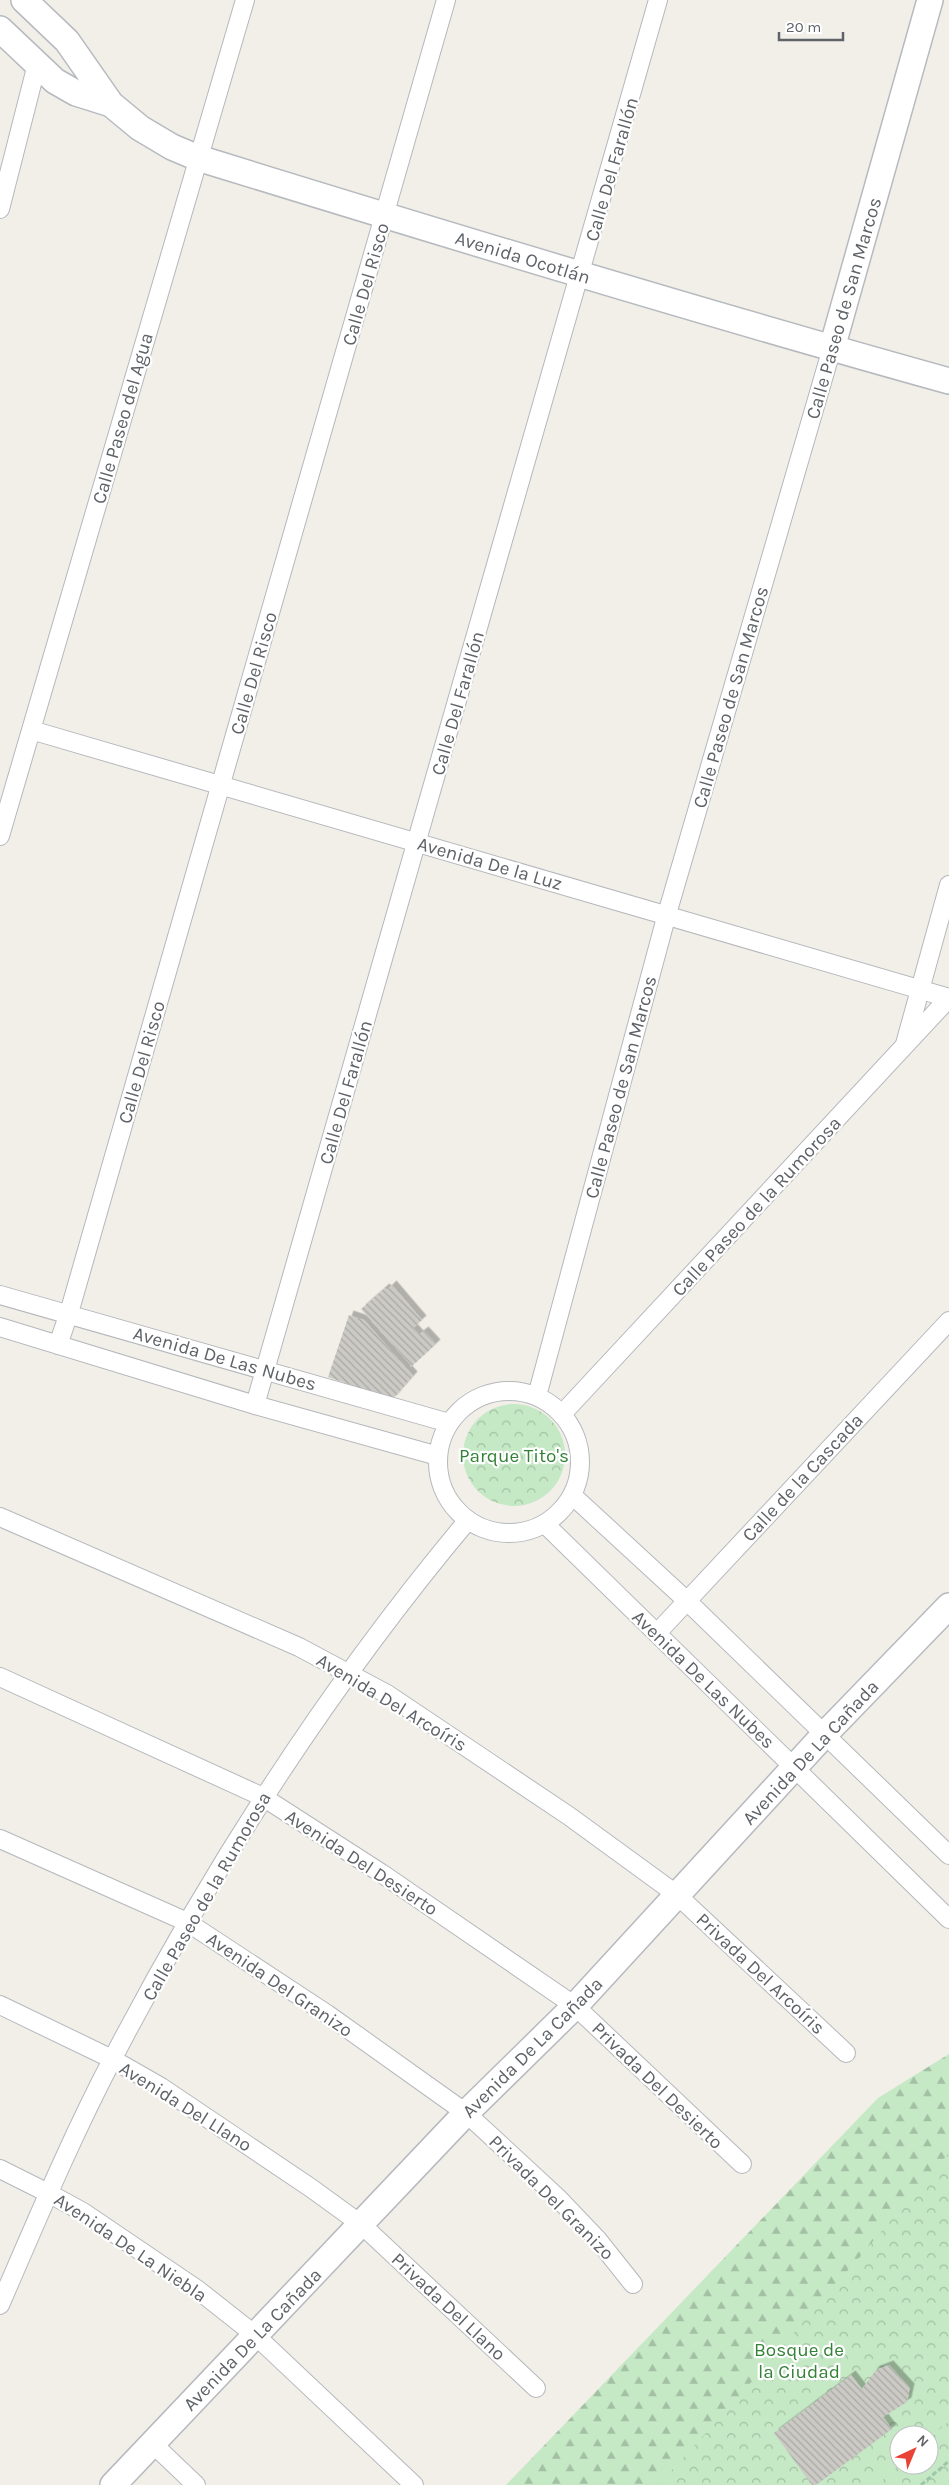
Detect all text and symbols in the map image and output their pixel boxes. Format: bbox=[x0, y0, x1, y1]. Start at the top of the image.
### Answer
scale bar bbox=[779, 10, 843, 42]
text: 20 m bbox=[786, 18, 821, 36]
street label: Calle Del Farallón bbox=[581, 95, 643, 244]
street label: Calle Paseo de San Marcos bbox=[802, 195, 886, 422]
street label: Calle Del Risco bbox=[338, 220, 394, 348]
street label: Avenida Ocotlán bbox=[453, 227, 593, 289]
street label: Calle Paseo del Agua bbox=[88, 330, 158, 506]
street label: Calle Paseo de San Marcos bbox=[689, 584, 773, 811]
street label: Calle Del Risco bbox=[226, 609, 282, 737]
street label: Calle Del Farallón bbox=[427, 629, 489, 778]
street label: Avenida De la Luz bbox=[415, 833, 565, 895]
street label: Calle Paseo de San Marcos bbox=[581, 973, 661, 1201]
street label: Calle Del Risco bbox=[114, 998, 170, 1126]
street label: Calle Del Farallón bbox=[315, 1018, 377, 1167]
street label: Calle Paseo de la Rumorosa bbox=[668, 1112, 846, 1301]
street label: Avenida De Las Nubes bbox=[131, 1322, 319, 1396]
street label: Calle de la Cascada bbox=[738, 1409, 868, 1546]
park label: Parque Tito's bbox=[459, 1445, 569, 1467]
street label: Avenida De Las Nubes bbox=[628, 1606, 779, 1753]
street label: Avenida Del Arcoíris bbox=[312, 1649, 471, 1756]
street label: Avenida De La Cañada bbox=[738, 1676, 883, 1830]
street label: Calle Paseo de la Rumorosa bbox=[138, 1788, 276, 2005]
street label: Avenida Del Desierto bbox=[281, 1805, 442, 1920]
street label: Privada Del Arcoíris bbox=[692, 1909, 829, 2039]
street label: Avenida Del Granizo bbox=[202, 1928, 357, 2042]
street label: Avenida De La Cañada bbox=[458, 1973, 608, 2123]
street label: Privada Del Desierto bbox=[587, 2018, 727, 2154]
street label: Avenida Del Llano bbox=[115, 2057, 256, 2156]
street label: Privada Del Granizo bbox=[484, 2131, 618, 2265]
street label: Avenida De La Niebla bbox=[50, 2189, 211, 2307]
street label: Privada Del Llano bbox=[387, 2248, 510, 2365]
street label: Avenida De La Cañada bbox=[179, 2264, 326, 2416]
park label: Bosque de la Ciudad bbox=[754, 2339, 844, 2383]
north arrow bbox=[889, 2425, 939, 2475]
text: N bbox=[913, 2431, 932, 2451]

